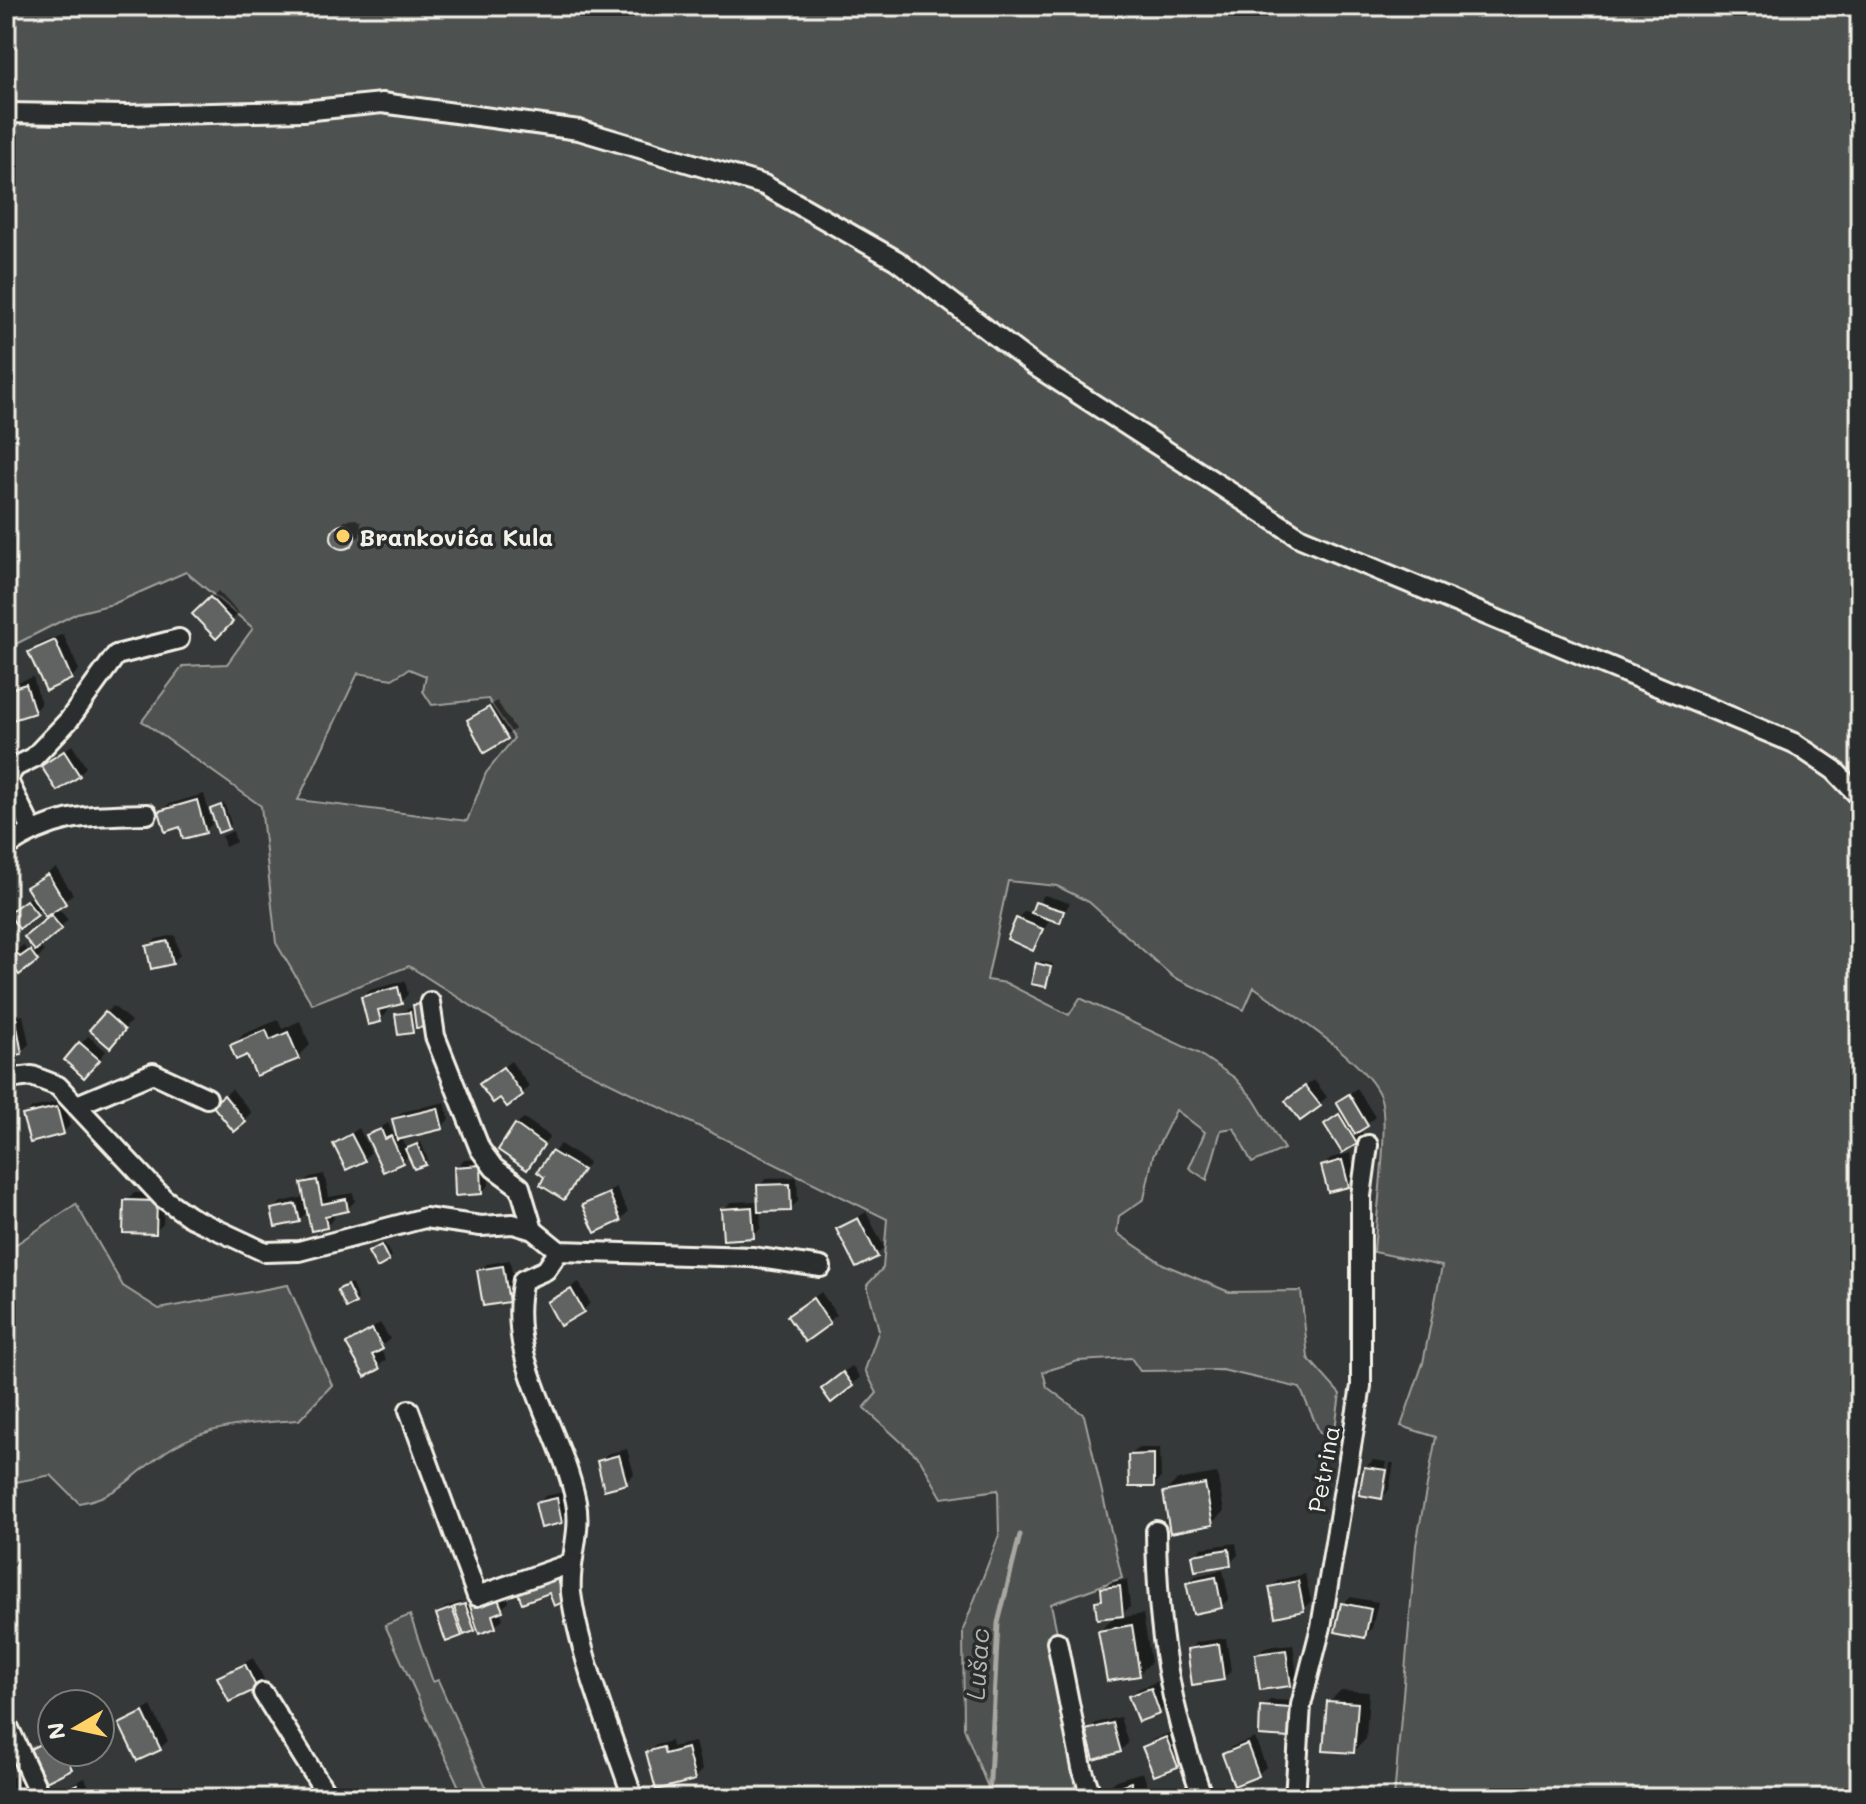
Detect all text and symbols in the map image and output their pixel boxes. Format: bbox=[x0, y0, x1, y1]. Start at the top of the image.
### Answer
place label: Brankovića Kula bbox=[359, 521, 553, 552]
marker: Brankovića Kula bbox=[334, 527, 352, 545]
street label: Petrina bbox=[1300, 1423, 1346, 1515]
water label: Lušac bbox=[958, 1627, 996, 1701]
north arrow bbox=[36, 1688, 116, 1768]
text: N bbox=[40, 1721, 71, 1742]

